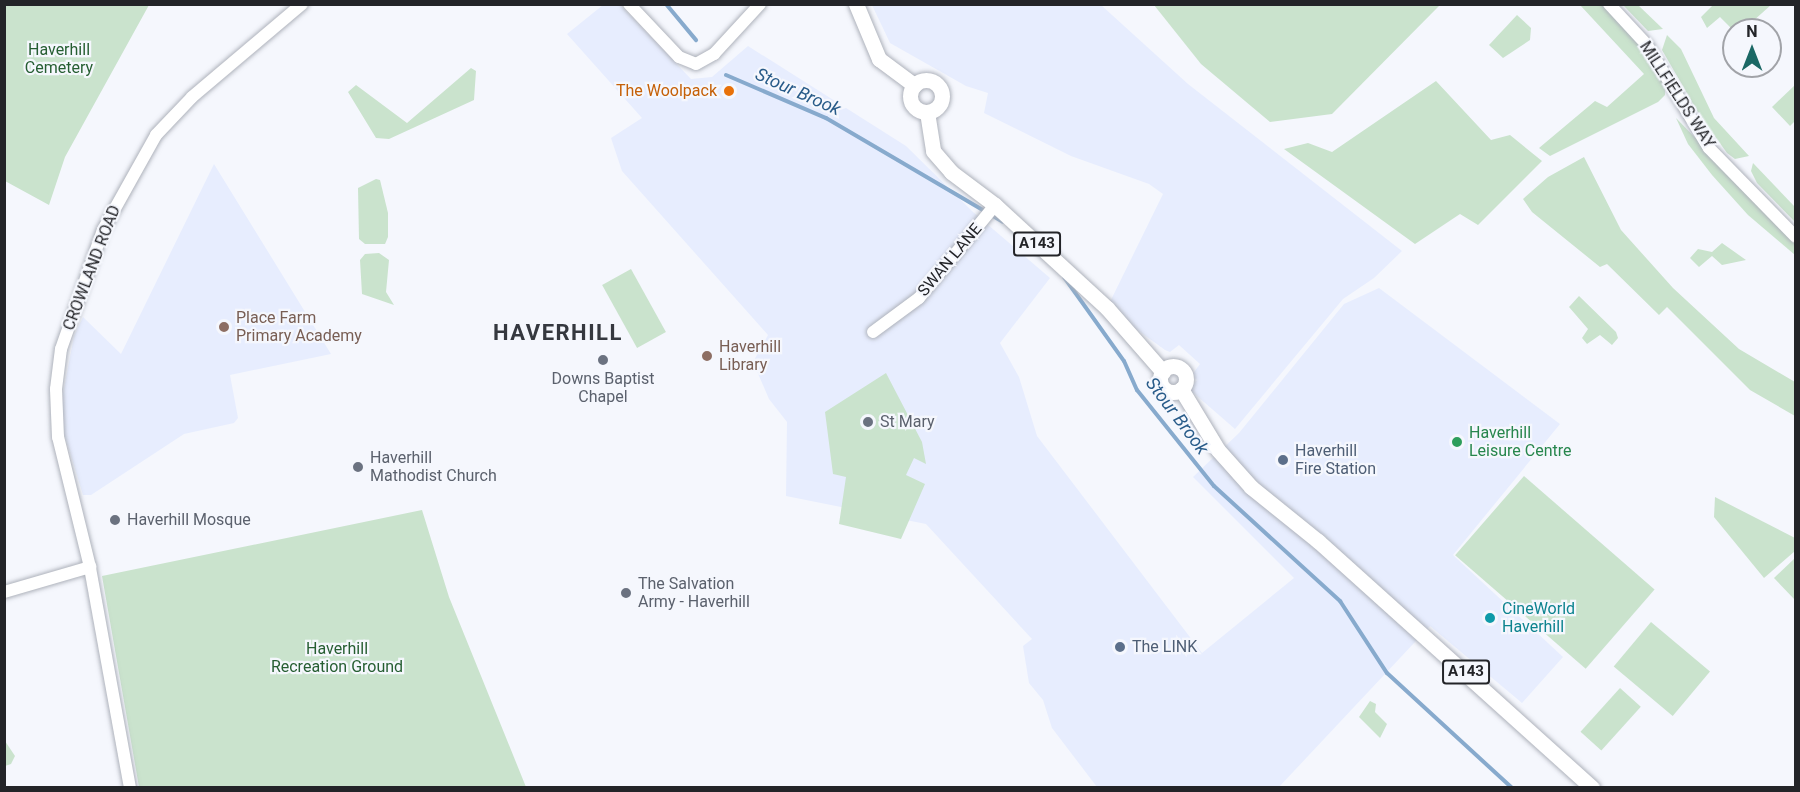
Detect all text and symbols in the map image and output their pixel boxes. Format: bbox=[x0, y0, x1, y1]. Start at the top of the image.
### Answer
north arrow bbox=[1722, 18, 1782, 78]
text: N bbox=[1746, 22, 1758, 41]
street label: MILLFIELDS WAY bbox=[1635, 38, 1719, 152]
park label: Haverhill Cemetery bbox=[25, 40, 93, 78]
water label: Stour Brook bbox=[752, 64, 844, 120]
place label: The Woolpack bbox=[616, 81, 717, 101]
marker: The Woolpack bbox=[722, 84, 736, 98]
street label: CROWLAND ROAD bbox=[59, 203, 125, 333]
street label: SWAN LANE bbox=[914, 220, 986, 300]
road number: A143 bbox=[1013, 232, 1061, 256]
place label: Place Farm Primary Academy bbox=[236, 308, 362, 346]
marker: Place Farm Primary Academy bbox=[217, 320, 231, 334]
district label: HAVERHILL bbox=[493, 320, 623, 346]
place label: Haverhill Library bbox=[719, 337, 781, 375]
marker: Haverhill Library bbox=[700, 349, 714, 363]
marker: Downs Baptist Chapel bbox=[596, 353, 610, 367]
place label: Downs Baptist Chapel bbox=[552, 369, 654, 407]
water label: Stour Brook bbox=[1141, 373, 1213, 459]
place label: St Mary bbox=[880, 412, 935, 432]
marker: St Mary bbox=[861, 415, 875, 429]
place label: Haverhill Leisure Centre bbox=[1469, 423, 1572, 461]
marker: Haverhill Leisure Centre bbox=[1450, 435, 1464, 449]
place label: Haverhill Fire Station bbox=[1295, 441, 1376, 479]
place label: Haverhill Mathodist Church bbox=[370, 448, 497, 486]
marker: Haverhill Fire Station bbox=[1276, 453, 1290, 467]
marker: Haverhill Mathodist Church bbox=[351, 460, 365, 474]
place label: Haverhill Mosque bbox=[127, 510, 251, 530]
marker: Haverhill Mosque bbox=[108, 513, 122, 527]
place label: The Salvation Army - Haverhill bbox=[638, 574, 750, 612]
marker: The Salvation Army - Haverhill bbox=[619, 586, 633, 600]
place label: CineWorld Haverhill bbox=[1502, 599, 1575, 637]
marker: CineWorld Haverhill bbox=[1483, 611, 1497, 625]
place label: The LINK bbox=[1132, 637, 1197, 657]
park label: Haverhill Recreation Ground bbox=[271, 639, 403, 677]
marker: The LINK bbox=[1113, 640, 1127, 654]
road number: A143 bbox=[1442, 660, 1490, 684]

